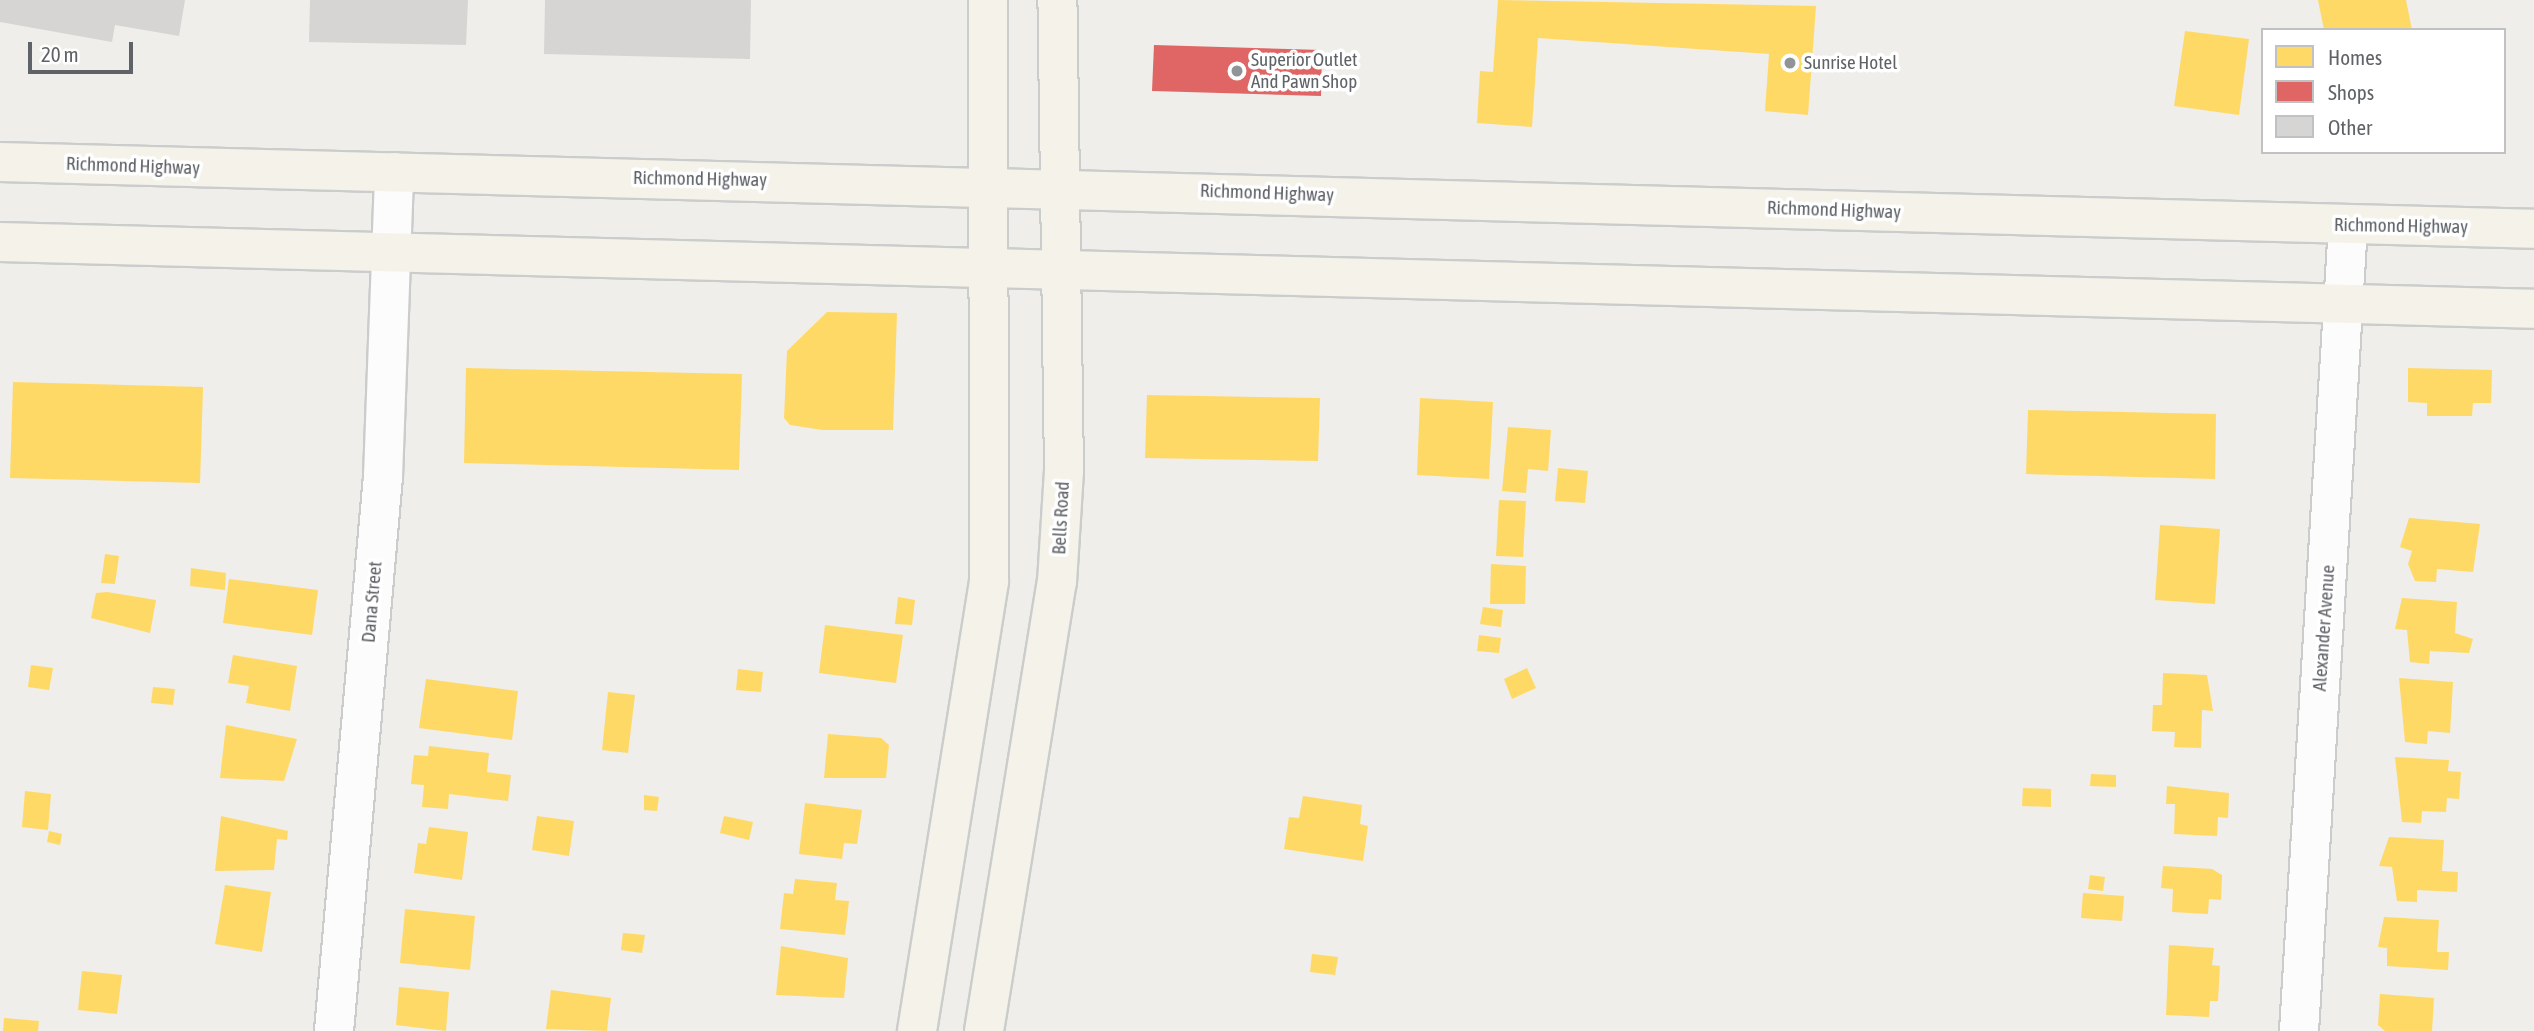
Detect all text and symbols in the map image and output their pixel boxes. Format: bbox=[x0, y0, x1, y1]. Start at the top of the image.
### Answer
scale bar bbox=[32, 28, 136, 72]
legend bbox=[2261, 28, 2506, 154]
text: 20 m bbox=[41, 42, 79, 66]
text: Homes bbox=[2328, 45, 2382, 69]
place label: Superior Outlet And Pawn Shop bbox=[1251, 49, 1358, 93]
place label: Sunrise Hotel bbox=[1804, 52, 1897, 74]
marker: Sunrise Hotel bbox=[1782, 55, 1798, 71]
marker: Superior Outlet And Pawn Shop bbox=[1229, 63, 1245, 79]
text: Shops bbox=[2328, 80, 2374, 104]
text: Other bbox=[2328, 115, 2372, 139]
street label: Richmond Highway bbox=[66, 152, 200, 180]
street label: Richmond Highway bbox=[633, 166, 767, 192]
street label: Richmond Highway bbox=[1200, 179, 1334, 207]
street label: Richmond Highway bbox=[1767, 196, 1901, 224]
street label: Richmond Highway bbox=[2334, 213, 2468, 239]
street label: Bells Road bbox=[1048, 481, 1074, 555]
street label: Dana Street bbox=[357, 560, 387, 644]
street label: Alexander Avenue bbox=[2308, 564, 2340, 692]

